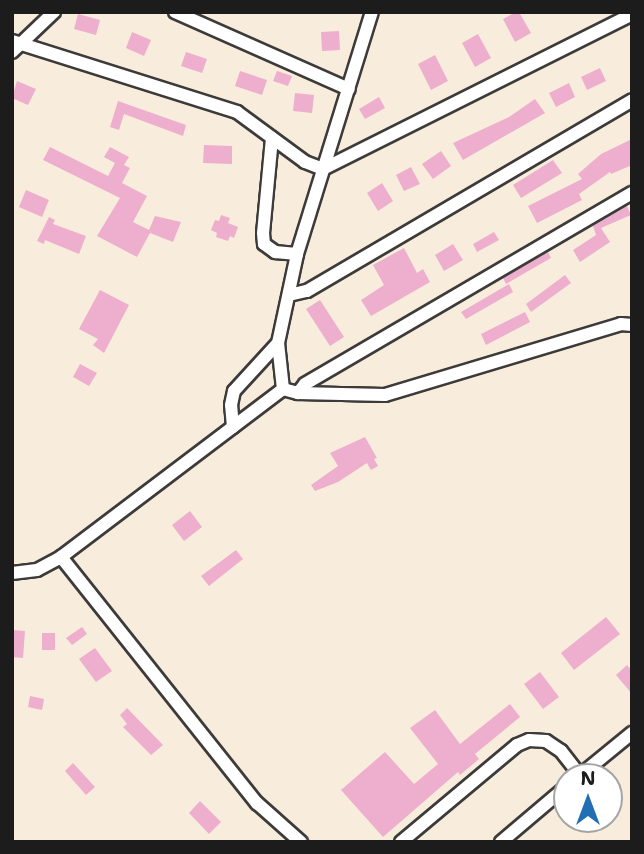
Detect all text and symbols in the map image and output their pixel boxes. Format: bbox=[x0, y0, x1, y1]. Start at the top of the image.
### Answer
north arrow bbox=[553, 763, 623, 833]
text: N bbox=[580, 766, 596, 791]

